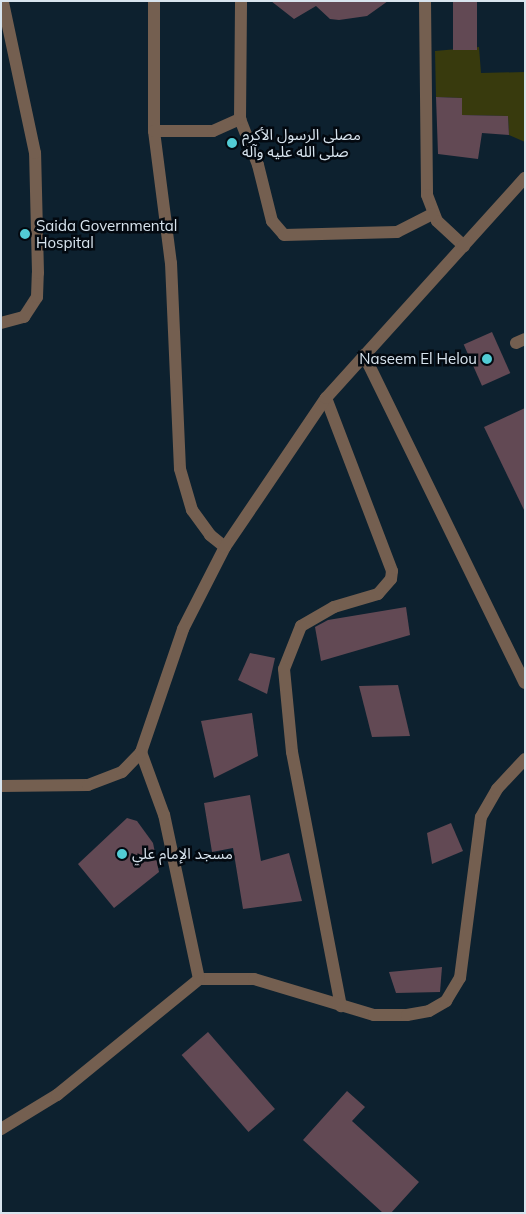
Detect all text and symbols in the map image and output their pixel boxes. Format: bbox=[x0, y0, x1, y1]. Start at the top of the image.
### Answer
place label: مصلى الرسول الأكرم صلى الله عليه وآله bbox=[242, 125, 361, 160]
marker: مصلى الرسول الأكرم صلى الله عليه وآله bbox=[226, 137, 238, 149]
place label: Saida Governmental Hospital bbox=[36, 216, 177, 251]
marker: Saida Governmental Hospital bbox=[18, 227, 32, 241]
place label: Naseem El Helou bbox=[359, 350, 477, 368]
marker: Naseem El Helou bbox=[481, 353, 493, 365]
place label: مسجد الإمام علي bbox=[132, 845, 233, 863]
marker: مسجد الإمام علي bbox=[116, 848, 128, 860]

